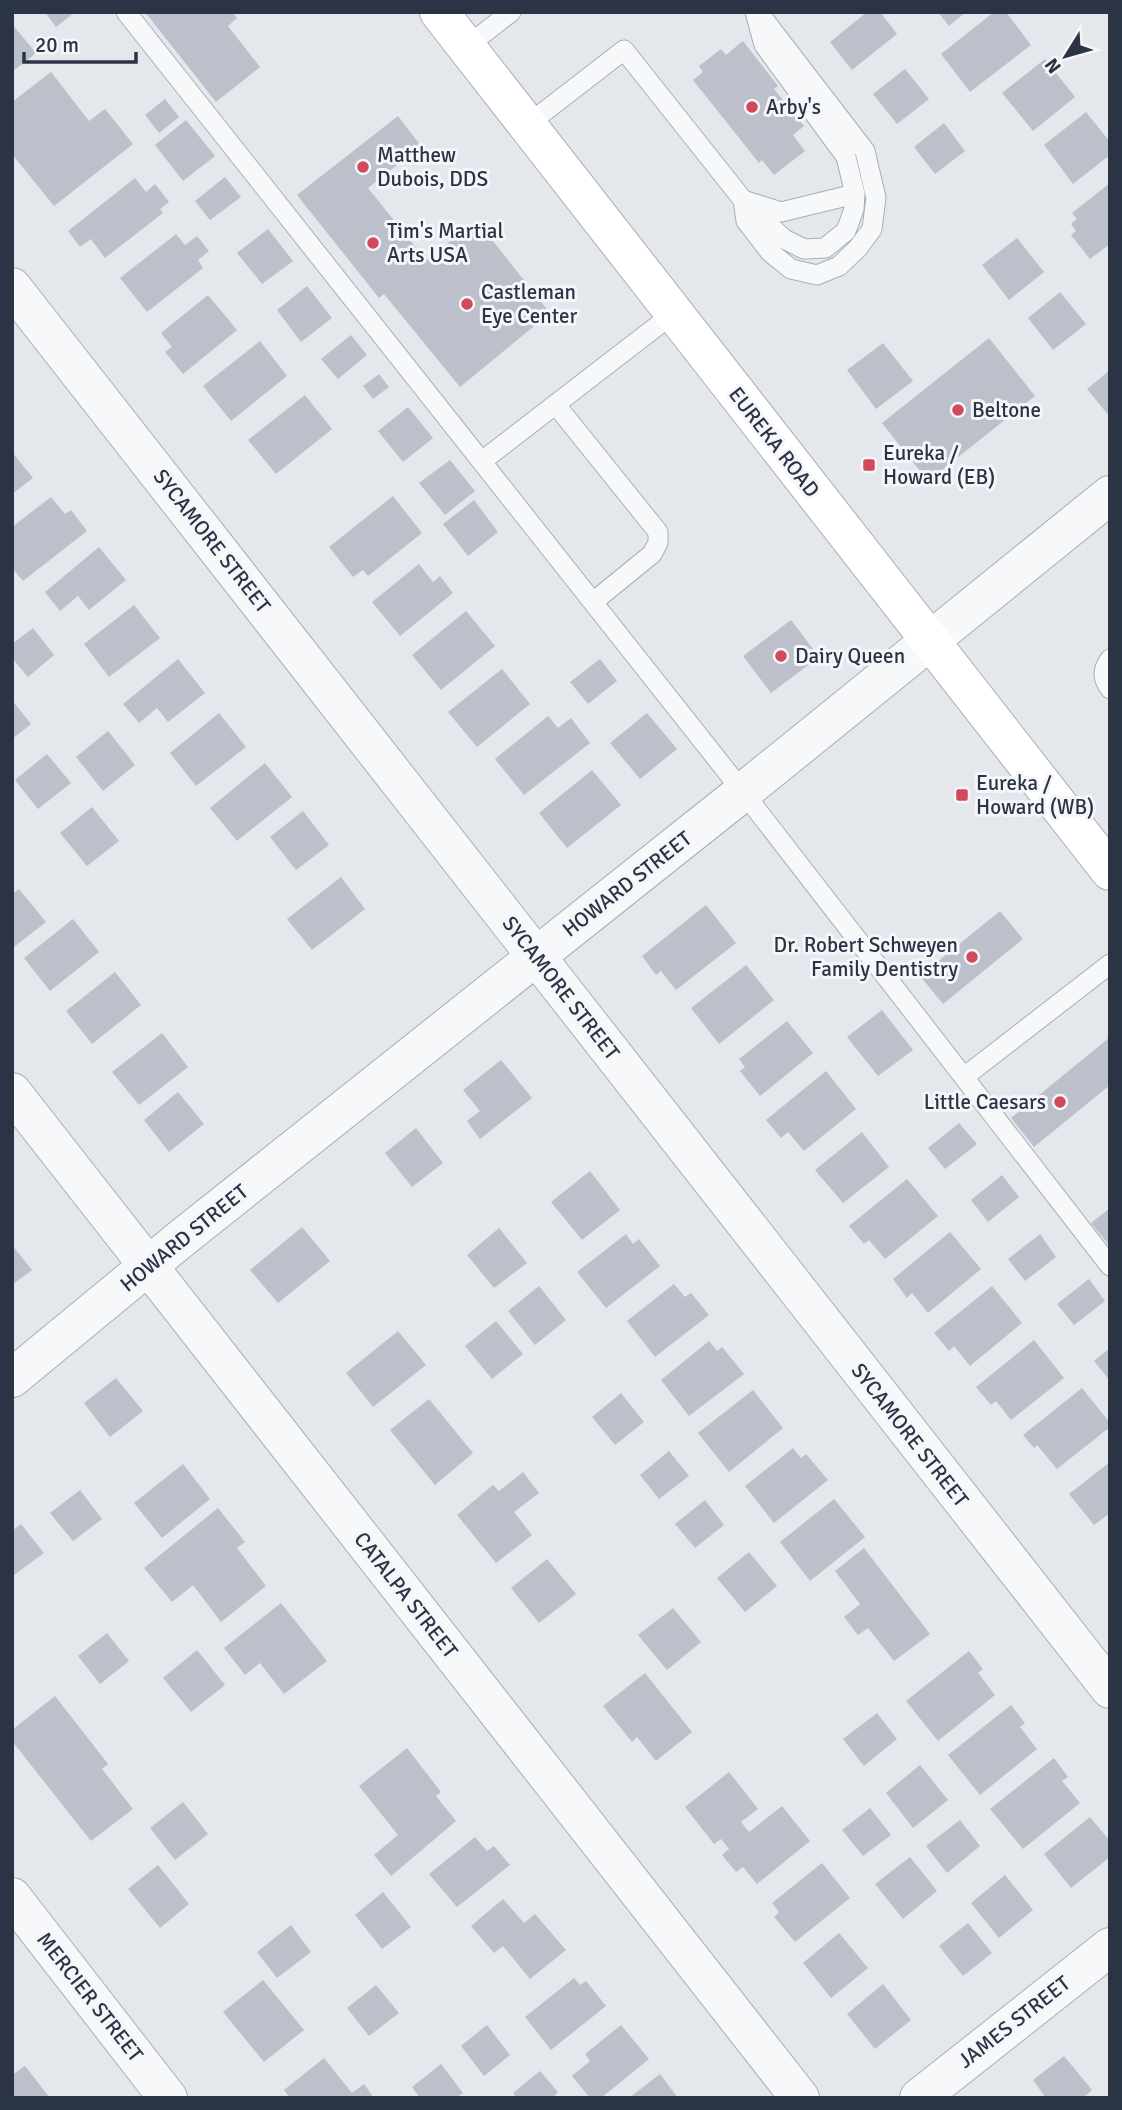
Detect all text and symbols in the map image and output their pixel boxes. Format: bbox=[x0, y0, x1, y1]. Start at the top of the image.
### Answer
scale bar bbox=[24, 21, 136, 65]
north arrow bbox=[1031, 21, 1101, 91]
text: 20 m bbox=[35, 32, 79, 58]
text: N bbox=[1040, 53, 1067, 78]
place label: Arby's bbox=[766, 94, 821, 120]
marker: Arby's bbox=[744, 99, 760, 115]
place label: Matthew Dubois, DDS bbox=[377, 142, 488, 192]
marker: Matthew Dubois, DDS bbox=[355, 159, 371, 175]
place label: Tim's Martial Arts USA bbox=[387, 218, 504, 268]
marker: Tim's Martial Arts USA bbox=[365, 235, 381, 251]
place label: Castleman Eye Center bbox=[481, 279, 577, 329]
marker: Castleman Eye Center bbox=[459, 296, 475, 312]
street label: EUREKA ROAD bbox=[723, 382, 825, 502]
place label: Beltone bbox=[972, 397, 1041, 423]
marker: Beltone bbox=[950, 402, 966, 418]
place label: Eureka / Howard (EB) bbox=[883, 440, 995, 490]
marker: Eureka / Howard (EB) bbox=[861, 457, 877, 473]
street label: SYCAMORE STREET bbox=[148, 464, 277, 619]
place label: Dairy Queen bbox=[795, 643, 905, 669]
marker: Dairy Queen bbox=[773, 648, 789, 664]
place label: Eureka / Howard (WB) bbox=[976, 770, 1094, 820]
marker: Eureka / Howard (WB) bbox=[954, 787, 970, 803]
street label: HOWARD STREET bbox=[557, 825, 697, 943]
street label: SYCAMORE STREET bbox=[497, 911, 626, 1066]
place label: Dr. Robert Schweyen Family Dentistry bbox=[774, 932, 958, 982]
marker: Dr. Robert Schweyen Family Dentistry bbox=[964, 949, 980, 965]
place label: Little Caesars bbox=[924, 1089, 1046, 1115]
marker: Little Caesars bbox=[1052, 1094, 1068, 1110]
street label: HOWARD STREET bbox=[115, 1178, 254, 1298]
street label: SYCAMORE STREET bbox=[846, 1358, 975, 1513]
street label: CATALPA STREET bbox=[349, 1527, 464, 1664]
street label: MERCIER STREET bbox=[31, 1927, 149, 2067]
street label: JAMES STREET bbox=[953, 1970, 1076, 2074]

